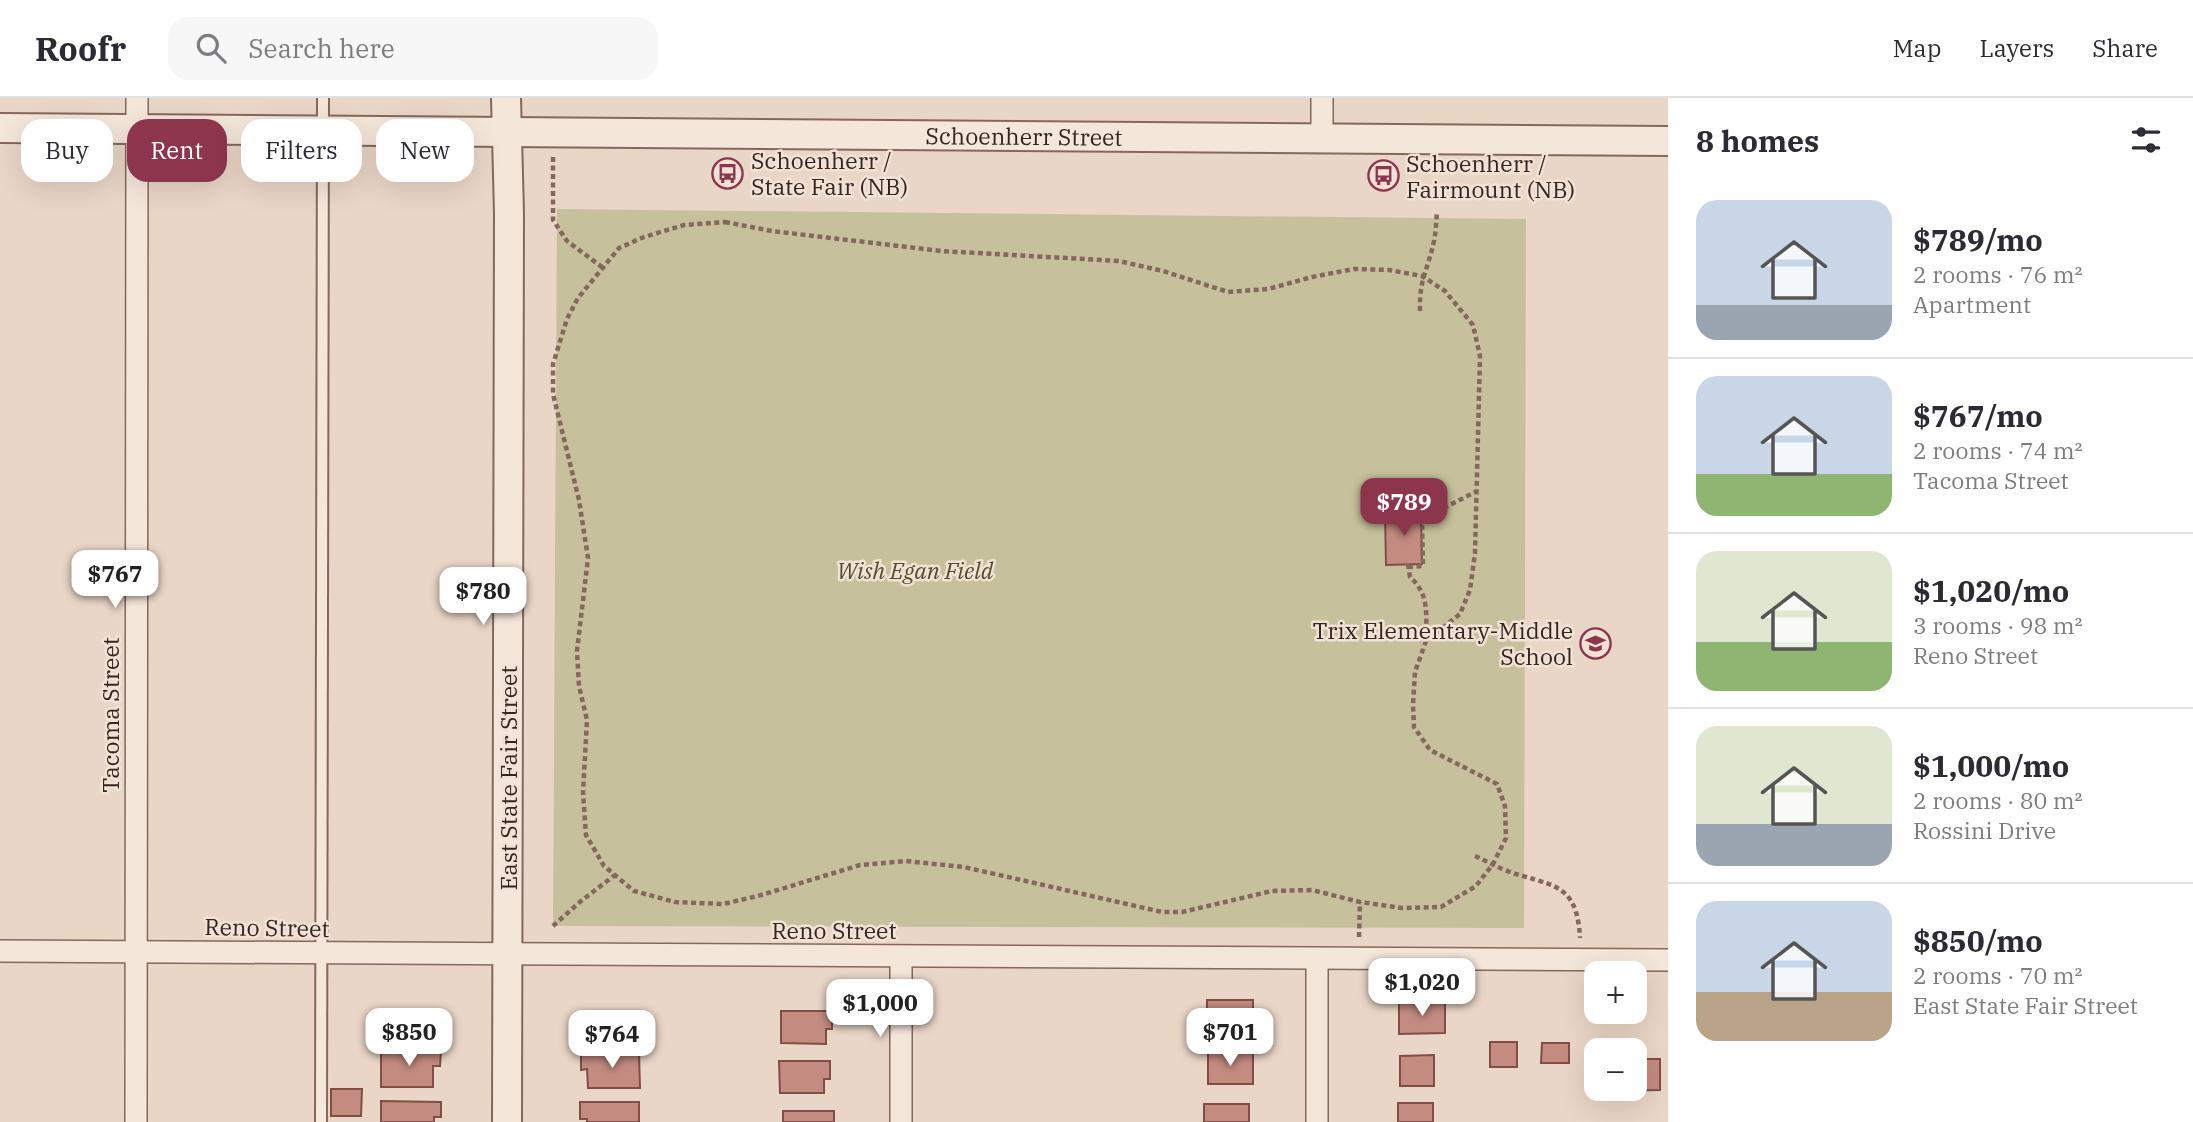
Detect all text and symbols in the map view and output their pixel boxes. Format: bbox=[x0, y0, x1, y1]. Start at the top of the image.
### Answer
search box bbox=[168, 17, 658, 80]
text: Roofr bbox=[35, 27, 126, 70]
icon: search bbox=[192, 29, 230, 67]
text: Search here bbox=[248, 31, 395, 65]
text: Map bbox=[1893, 32, 1941, 64]
text: Layers bbox=[1979, 32, 2054, 64]
text: Share bbox=[2092, 32, 2158, 64]
chip: Buy bbox=[21, 119, 113, 182]
chip: Rent bbox=[127, 119, 227, 182]
chip: Filters bbox=[241, 119, 362, 182]
chip: New bbox=[376, 119, 474, 182]
street label: Schoenherr Street bbox=[925, 120, 1123, 152]
text: 8 homes bbox=[1696, 121, 1819, 160]
icon: filters bbox=[2127, 121, 2165, 159]
place label: Schoenherr / State Fair (NB) bbox=[751, 145, 908, 201]
place label: Schoenherr / Fairmount (NB) bbox=[1406, 148, 1575, 204]
bus stop icon: Schoenherr / State Fair (NB) bbox=[711, 156, 745, 190]
bus stop icon: Schoenherr / Fairmount (NB) bbox=[1366, 159, 1400, 193]
text: $789/mo bbox=[1913, 220, 2043, 259]
icon: home bbox=[1752, 228, 1836, 312]
text: 2 rooms · 76 m² bbox=[1913, 259, 2083, 289]
text: Apartment bbox=[1913, 289, 2031, 319]
text: $767/mo bbox=[1913, 396, 2043, 435]
icon: home bbox=[1752, 404, 1836, 488]
text: 2 rooms · 74 m² bbox=[1913, 435, 2083, 465]
text: Tacoma Street bbox=[1913, 465, 2069, 495]
pin: $789 bbox=[1363, 478, 1445, 538]
text: $789 bbox=[1376, 486, 1432, 516]
pin: $767 bbox=[74, 550, 156, 610]
park label: Wish Egan Field bbox=[837, 555, 994, 585]
text: $767 bbox=[87, 558, 143, 588]
pin: $780 bbox=[442, 568, 524, 627]
text: $1,020/mo bbox=[1913, 571, 2069, 610]
text: $780 bbox=[455, 575, 511, 605]
icon: home bbox=[1752, 579, 1836, 663]
text: 3 rooms · 98 m² bbox=[1913, 610, 2083, 640]
place label: Trix Elementary-Middle School bbox=[1313, 615, 1573, 671]
school or university icon: Trix Elementary-Middle School bbox=[1579, 626, 1613, 660]
street label: Tacoma Street bbox=[95, 637, 125, 793]
text: Reno Street bbox=[1913, 640, 2038, 670]
street label: East State Fair Street bbox=[493, 666, 523, 891]
text: $1,000/mo bbox=[1913, 746, 2069, 785]
icon: home bbox=[1752, 754, 1836, 838]
text: 2 rooms · 80 m² bbox=[1913, 785, 2083, 815]
text: Rossini Drive bbox=[1913, 815, 2056, 845]
street label: Reno Street bbox=[204, 911, 330, 943]
street label: Reno Street bbox=[771, 915, 897, 945]
text: $850/mo bbox=[1913, 921, 2043, 960]
icon: home bbox=[1752, 929, 1836, 1013]
pin: $1,020 bbox=[1365, 958, 1479, 1018]
text: 2 rooms · 70 m² bbox=[1913, 960, 2083, 990]
map controls bbox=[1584, 961, 1647, 1101]
button: + bbox=[1584, 961, 1647, 1024]
text: $1,020 bbox=[1384, 966, 1460, 996]
pin: $1,000 bbox=[823, 979, 937, 1039]
text: $1,000 bbox=[842, 987, 918, 1017]
text: East State Fair Street bbox=[1913, 990, 2138, 1020]
pin: $850 bbox=[368, 1009, 450, 1068]
pin: $701 bbox=[1189, 1009, 1271, 1068]
pin: $764 bbox=[571, 1010, 653, 1070]
text: $850 bbox=[381, 1016, 437, 1046]
text: $701 bbox=[1202, 1016, 1258, 1046]
text: $764 bbox=[584, 1018, 640, 1048]
button: − bbox=[1584, 1038, 1647, 1101]

